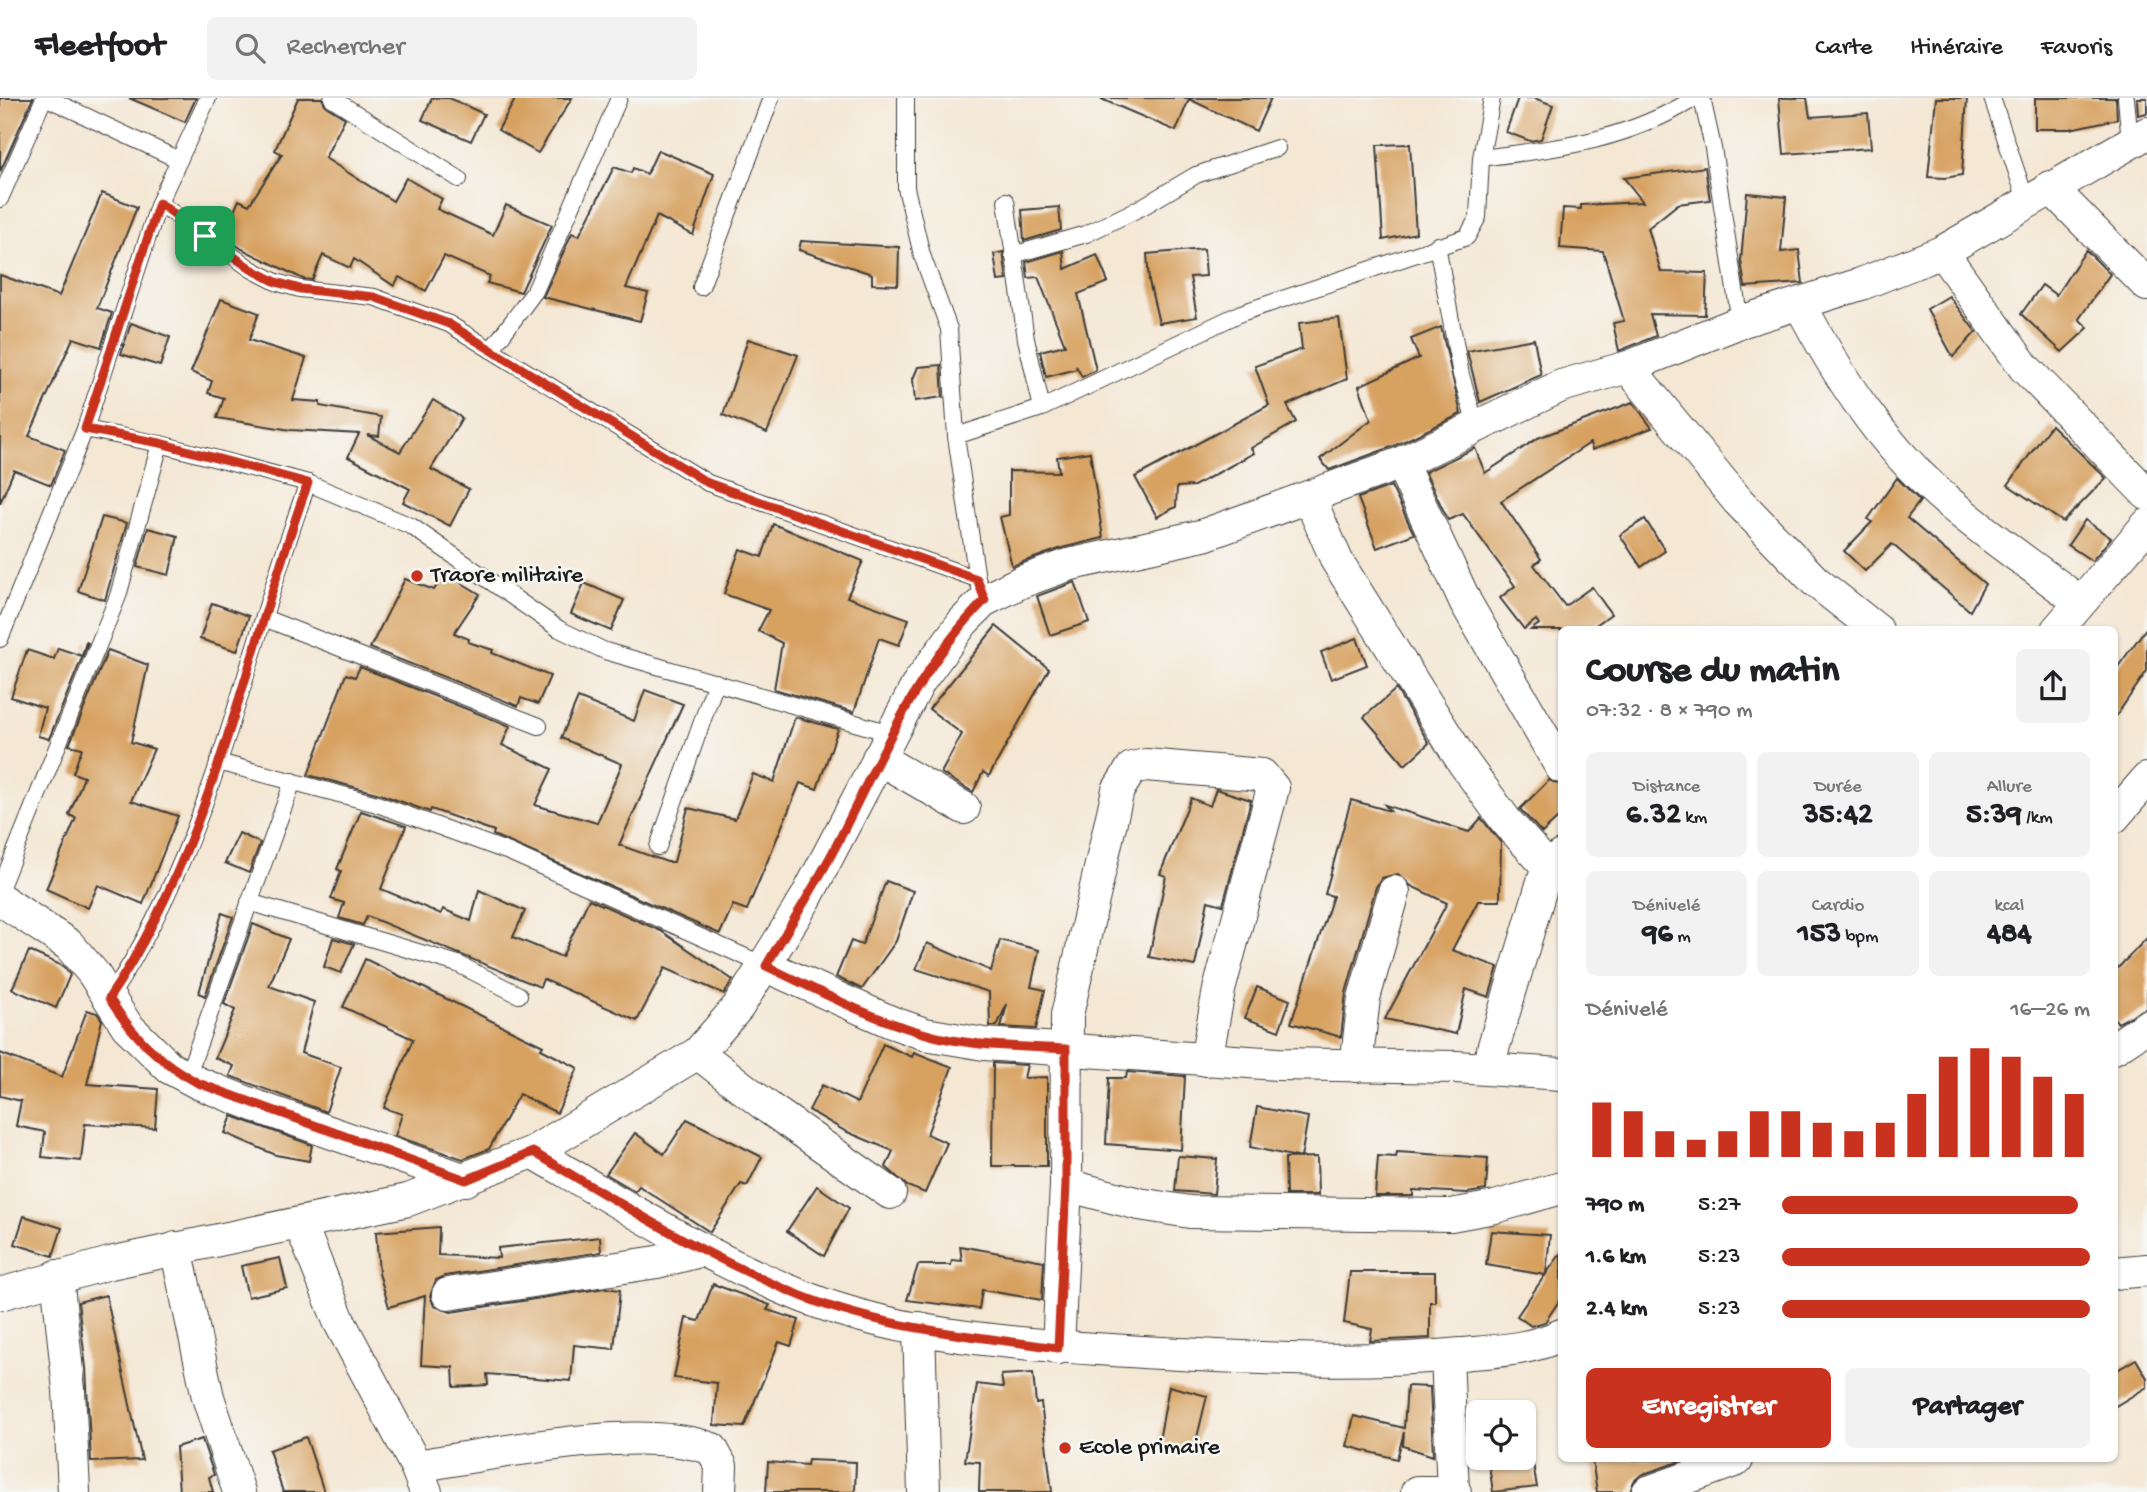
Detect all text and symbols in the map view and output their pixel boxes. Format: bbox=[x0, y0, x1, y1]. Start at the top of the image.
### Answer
search box bbox=[207, 17, 697, 80]
text: Fleetfoot bbox=[35, 29, 165, 67]
icon: search bbox=[231, 29, 269, 67]
text: Rechercher bbox=[287, 33, 404, 64]
text: Carte bbox=[1815, 34, 1872, 63]
text: Itinéraire bbox=[1910, 34, 2003, 63]
text: Favoris bbox=[2041, 34, 2112, 63]
pin bbox=[175, 206, 235, 266]
icon: arrive bbox=[186, 217, 224, 255]
place label: Traore militaire bbox=[429, 562, 584, 591]
marker: Traore militaire bbox=[409, 568, 425, 584]
button: share bbox=[2016, 649, 2090, 723]
text: Course du matin bbox=[1586, 650, 1839, 694]
text: 07:32 · 8 × 790 m bbox=[1586, 698, 1753, 725]
text: Distance bbox=[1633, 776, 1700, 799]
text: Durée bbox=[1814, 776, 1862, 799]
text: Allure bbox=[1987, 776, 2032, 799]
text: 6.32 bbox=[1626, 799, 1681, 834]
text: 35:42 bbox=[1803, 799, 1873, 834]
text: 5:39 bbox=[1966, 799, 2022, 834]
text: km bbox=[1681, 807, 1707, 830]
text: /km bbox=[2022, 807, 2053, 830]
text: Dénivelé bbox=[1633, 895, 1700, 918]
text: Cardio bbox=[1812, 895, 1864, 918]
text: kcal bbox=[1994, 895, 2024, 918]
text: 96 bbox=[1643, 918, 1673, 953]
text: 153 bbox=[1798, 918, 1841, 953]
text: 484 bbox=[1987, 918, 2032, 953]
text: m bbox=[1673, 926, 1691, 949]
text: bpm bbox=[1841, 926, 1878, 949]
text: Dénivelé bbox=[1586, 997, 1668, 1024]
text: 16–26 m bbox=[2010, 997, 2090, 1024]
text: 790 m bbox=[1586, 1192, 1644, 1219]
text: 5:27 bbox=[1698, 1192, 1741, 1219]
text: 1.6 km bbox=[1586, 1244, 1646, 1271]
text: 5:23 bbox=[1698, 1244, 1741, 1271]
text: 2.4 km bbox=[1586, 1296, 1647, 1323]
text: 5:23 bbox=[1698, 1296, 1741, 1323]
button: Enregistrer bbox=[1586, 1368, 1831, 1448]
button: Partager bbox=[1845, 1368, 2090, 1448]
map controls bbox=[1466, 1400, 1536, 1470]
button: locate bbox=[1466, 1400, 1536, 1470]
place label: Ecole primaire bbox=[1079, 1434, 1220, 1463]
marker: Ecole primaire bbox=[1057, 1440, 1073, 1456]

